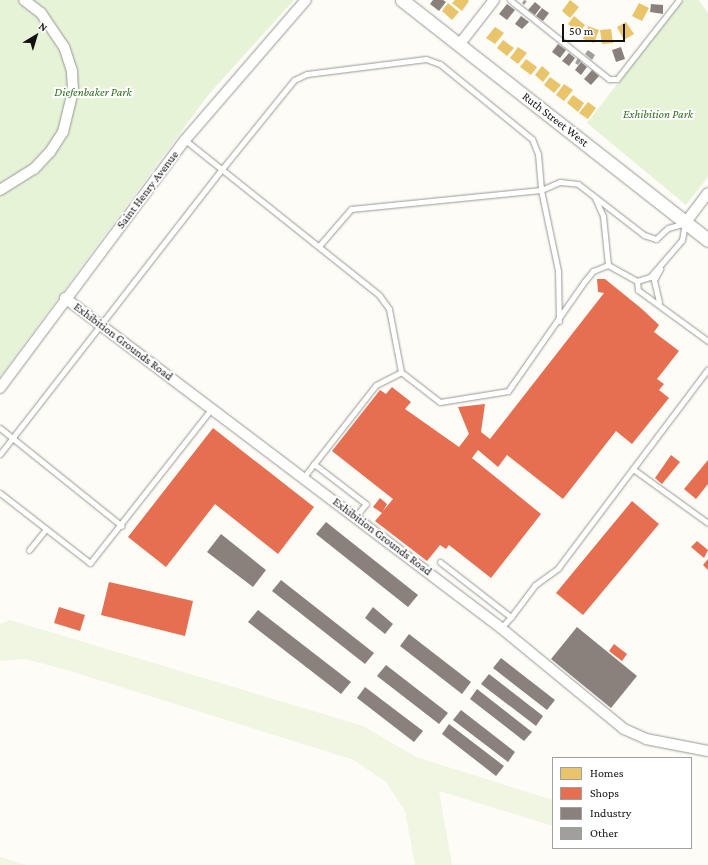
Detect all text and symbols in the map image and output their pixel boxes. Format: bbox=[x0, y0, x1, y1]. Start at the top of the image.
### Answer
north arrow bbox=[16, 16, 56, 56]
scale bar bbox=[564, 16, 627, 42]
text: N bbox=[37, 20, 50, 34]
text: 50 m bbox=[569, 24, 593, 38]
park label: Diefenbaker Park bbox=[54, 86, 132, 100]
street label: Ruth Street West bbox=[519, 90, 591, 150]
park label: Exhibition Park bbox=[623, 108, 693, 122]
street label: Saint Henry Avenue bbox=[114, 148, 182, 232]
street label: Exhibition Grounds Road bbox=[71, 300, 175, 384]
street label: Exhibition Grounds Road bbox=[330, 495, 434, 579]
legend bbox=[552, 757, 692, 849]
text: Homes bbox=[590, 766, 623, 780]
text: Shops bbox=[590, 786, 619, 800]
text: Industry bbox=[590, 806, 631, 820]
text: Other bbox=[590, 826, 618, 840]

